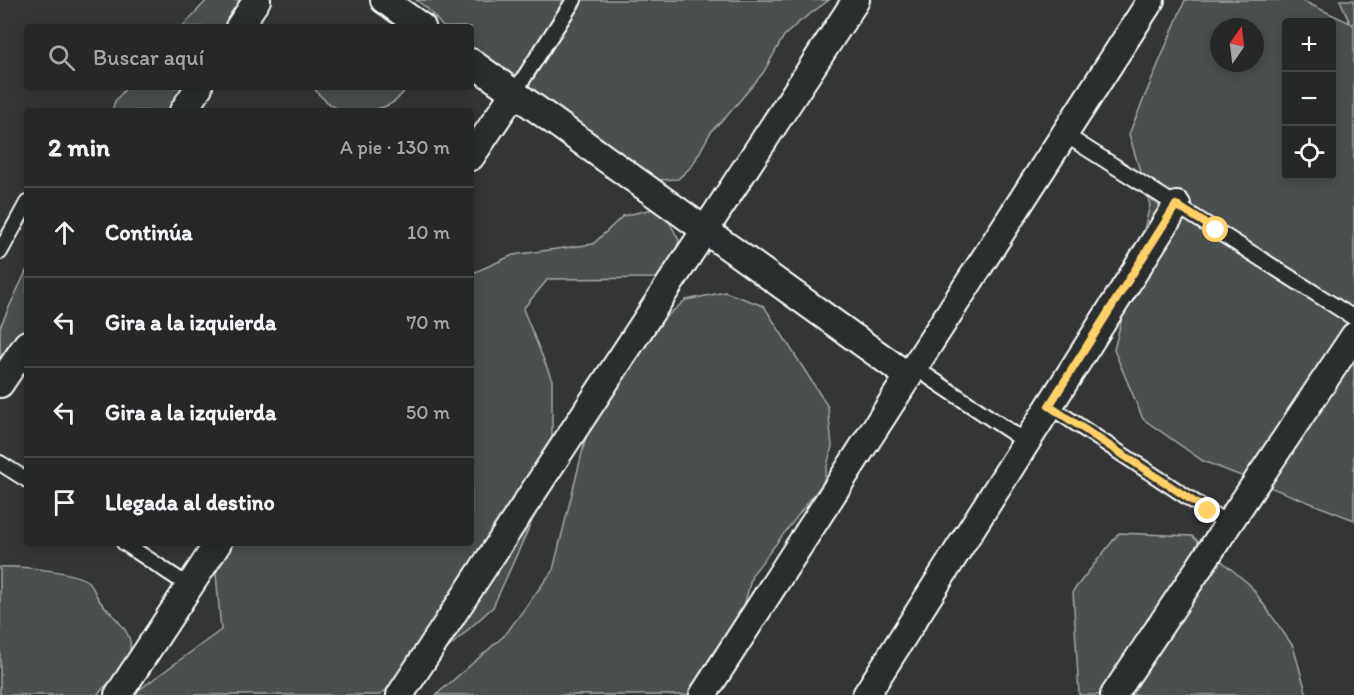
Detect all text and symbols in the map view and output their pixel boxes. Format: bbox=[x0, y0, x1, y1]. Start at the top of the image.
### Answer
north arrow bbox=[1210, 18, 1264, 72]
map controls bbox=[1282, 18, 1336, 180]
button: + bbox=[1282, 18, 1336, 72]
search box bbox=[24, 24, 474, 90]
icon: search bbox=[45, 41, 78, 74]
text: Buscar aquí bbox=[93, 44, 204, 71]
button: − bbox=[1282, 72, 1336, 126]
button: locate bbox=[1282, 126, 1336, 180]
text: 2 min bbox=[48, 131, 110, 163]
text: A pie · 130 m bbox=[340, 135, 450, 159]
icon: ahead bbox=[48, 216, 81, 249]
route start bbox=[1202, 216, 1228, 242]
text: Continúa bbox=[105, 219, 193, 246]
text: 10 m bbox=[407, 220, 450, 244]
icon: left bbox=[48, 306, 81, 339]
text: Gira a la izquierda bbox=[105, 309, 276, 336]
text: 70 m bbox=[406, 310, 450, 334]
icon: left bbox=[48, 396, 81, 429]
text: Gira a la izquierda bbox=[105, 399, 276, 426]
text: 50 m bbox=[406, 400, 450, 424]
icon: arrive bbox=[48, 486, 81, 519]
text: Llegada al destino bbox=[105, 489, 275, 516]
route end bbox=[1194, 497, 1220, 523]

